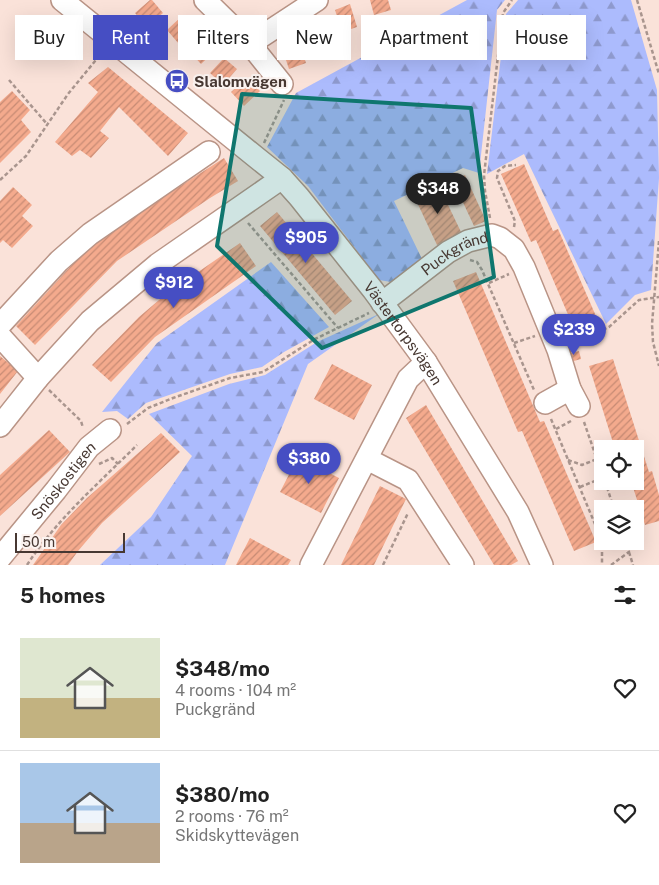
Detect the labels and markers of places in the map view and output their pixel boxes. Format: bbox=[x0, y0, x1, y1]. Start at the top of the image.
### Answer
bus stop icon: Slalomvägen bbox=[164, 68, 190, 94]
place label: Slalomvägen bbox=[194, 73, 287, 90]
pin: $348 bbox=[408, 172, 468, 215]
pin: $905 bbox=[276, 222, 336, 264]
pin: $912 bbox=[144, 266, 204, 309]
pin: $239 bbox=[544, 314, 604, 356]
pin: $380 bbox=[279, 442, 339, 485]

